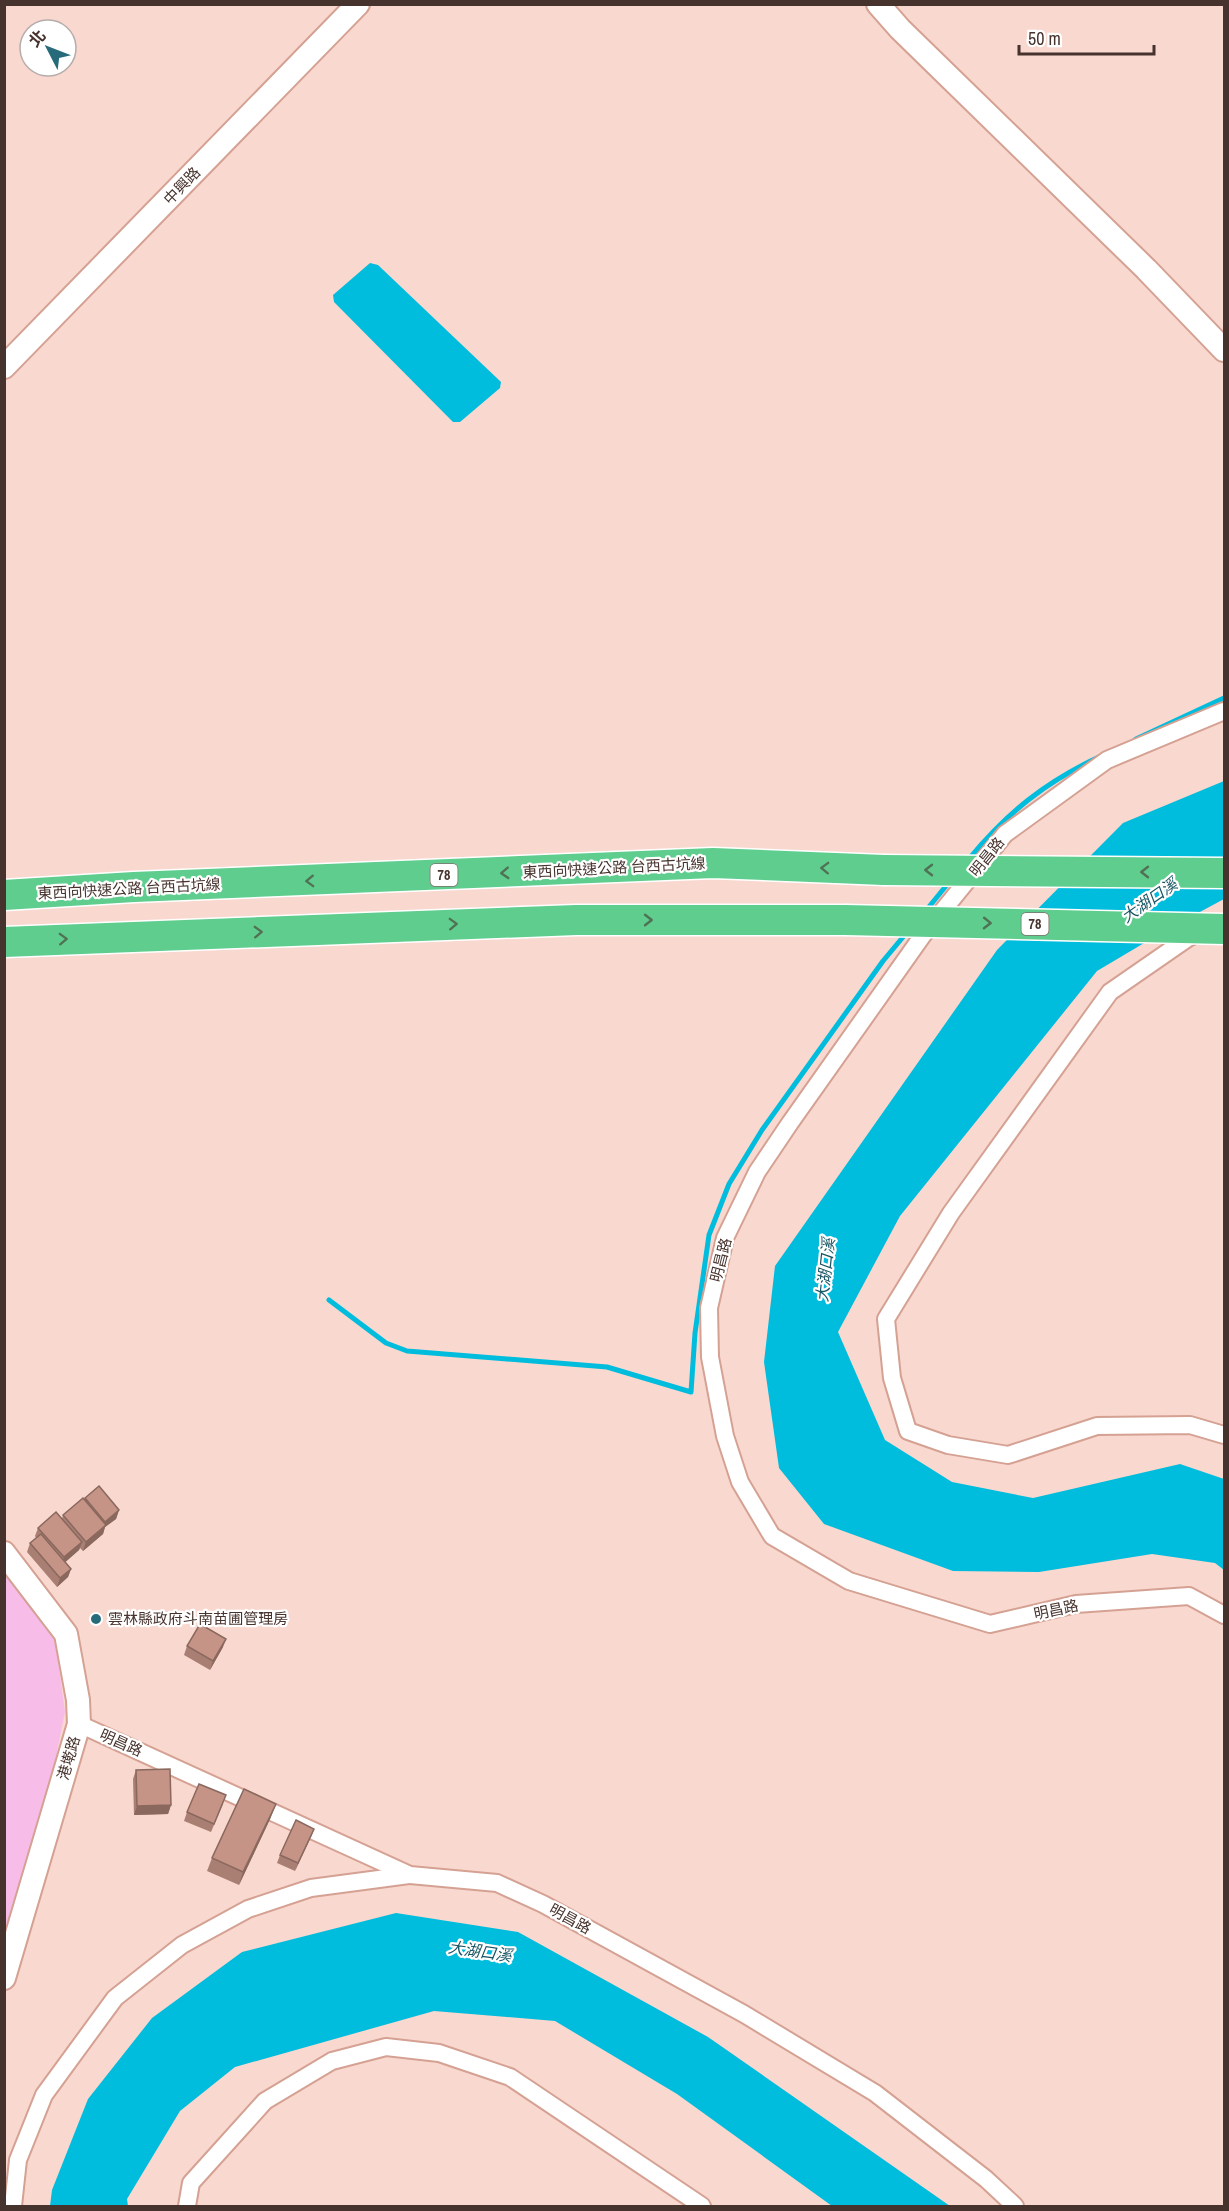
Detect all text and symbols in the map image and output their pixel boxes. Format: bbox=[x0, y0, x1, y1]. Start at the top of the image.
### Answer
north arrow bbox=[18, 18, 78, 78]
scale bar bbox=[1019, 18, 1154, 56]
text: 北 bbox=[23, 25, 50, 51]
text: 50 m bbox=[1028, 26, 1061, 51]
street label: 中興路 bbox=[158, 162, 205, 209]
street label: 明昌路 bbox=[964, 833, 1009, 881]
street label: 東西向快速公路 台西古坑線 bbox=[522, 852, 706, 883]
one-way arrow bbox=[821, 861, 830, 874]
road number: 78 bbox=[430, 864, 458, 886]
one-way arrow bbox=[925, 864, 934, 877]
one-way arrow bbox=[500, 866, 509, 879]
one-way arrow bbox=[1141, 866, 1150, 878]
water label: 大湖口溪 bbox=[1116, 871, 1183, 927]
street label: 東西向快速公路 台西古坑線 bbox=[37, 873, 221, 904]
one-way arrow bbox=[305, 874, 314, 887]
road number: 78 bbox=[1022, 913, 1048, 935]
one-way arrow bbox=[643, 914, 652, 926]
one-way arrow bbox=[983, 917, 992, 929]
one-way arrow bbox=[448, 918, 457, 931]
one-way arrow bbox=[253, 925, 262, 938]
one-way arrow bbox=[58, 933, 67, 946]
street label: 明昌路 bbox=[705, 1235, 736, 1284]
water label: 大湖口溪 bbox=[811, 1235, 839, 1303]
street label: 明昌路 bbox=[1032, 1595, 1080, 1624]
place label: 雲林縣政府斗南苗圃管理房 bbox=[108, 1608, 288, 1629]
marker: 雲林縣政府斗南苗圃管理房 bbox=[89, 1612, 103, 1626]
street label: 明昌路 bbox=[96, 1724, 146, 1761]
street label: 港墘路 bbox=[52, 1733, 85, 1782]
street label: 明昌路 bbox=[545, 1898, 595, 1939]
water label: 大湖口溪 bbox=[447, 1936, 515, 1967]

